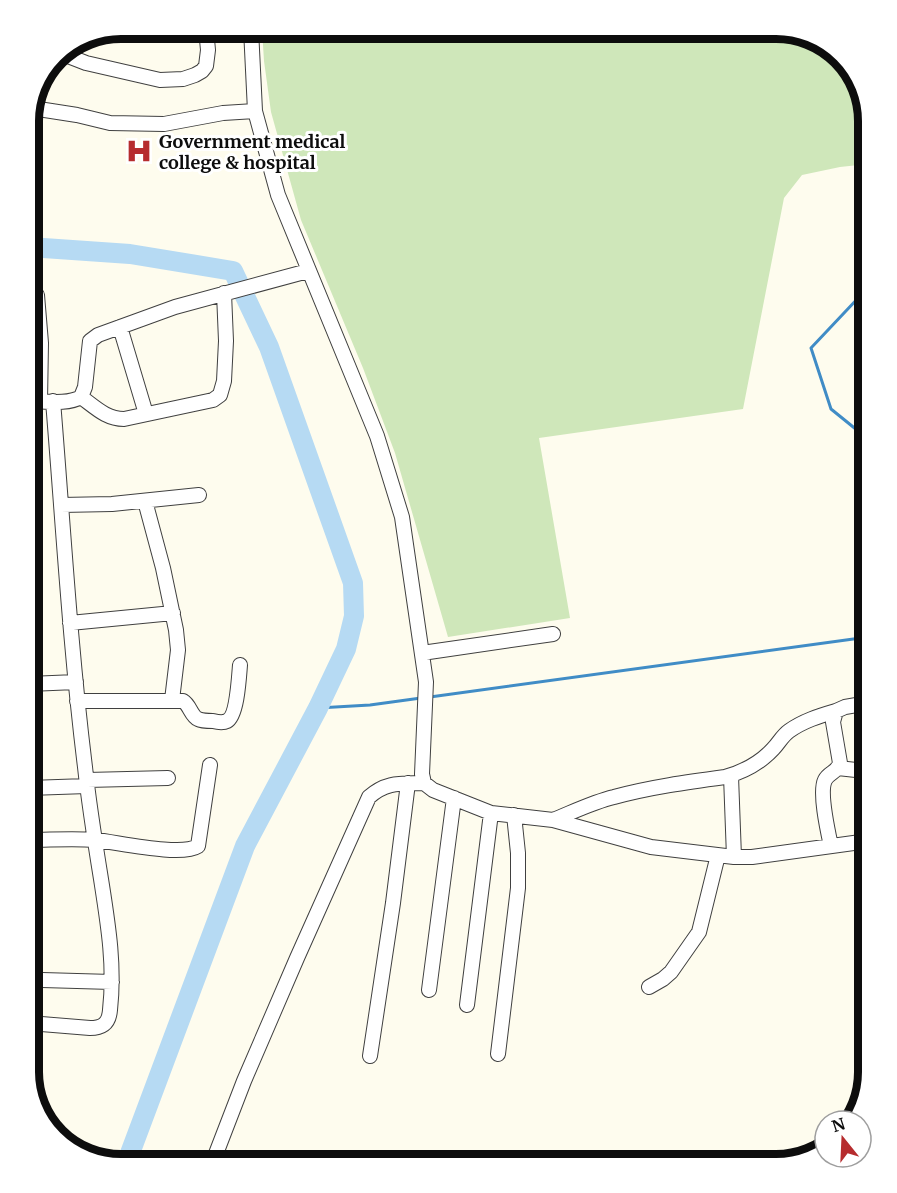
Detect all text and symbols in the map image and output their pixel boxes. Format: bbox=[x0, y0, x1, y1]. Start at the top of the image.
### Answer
place label: Government medical college & hospital bbox=[159, 130, 346, 174]
hospital icon: Government medical college & hospital bbox=[124, 136, 154, 166]
north arrow bbox=[813, 1109, 873, 1169]
text: N bbox=[829, 1113, 848, 1136]

